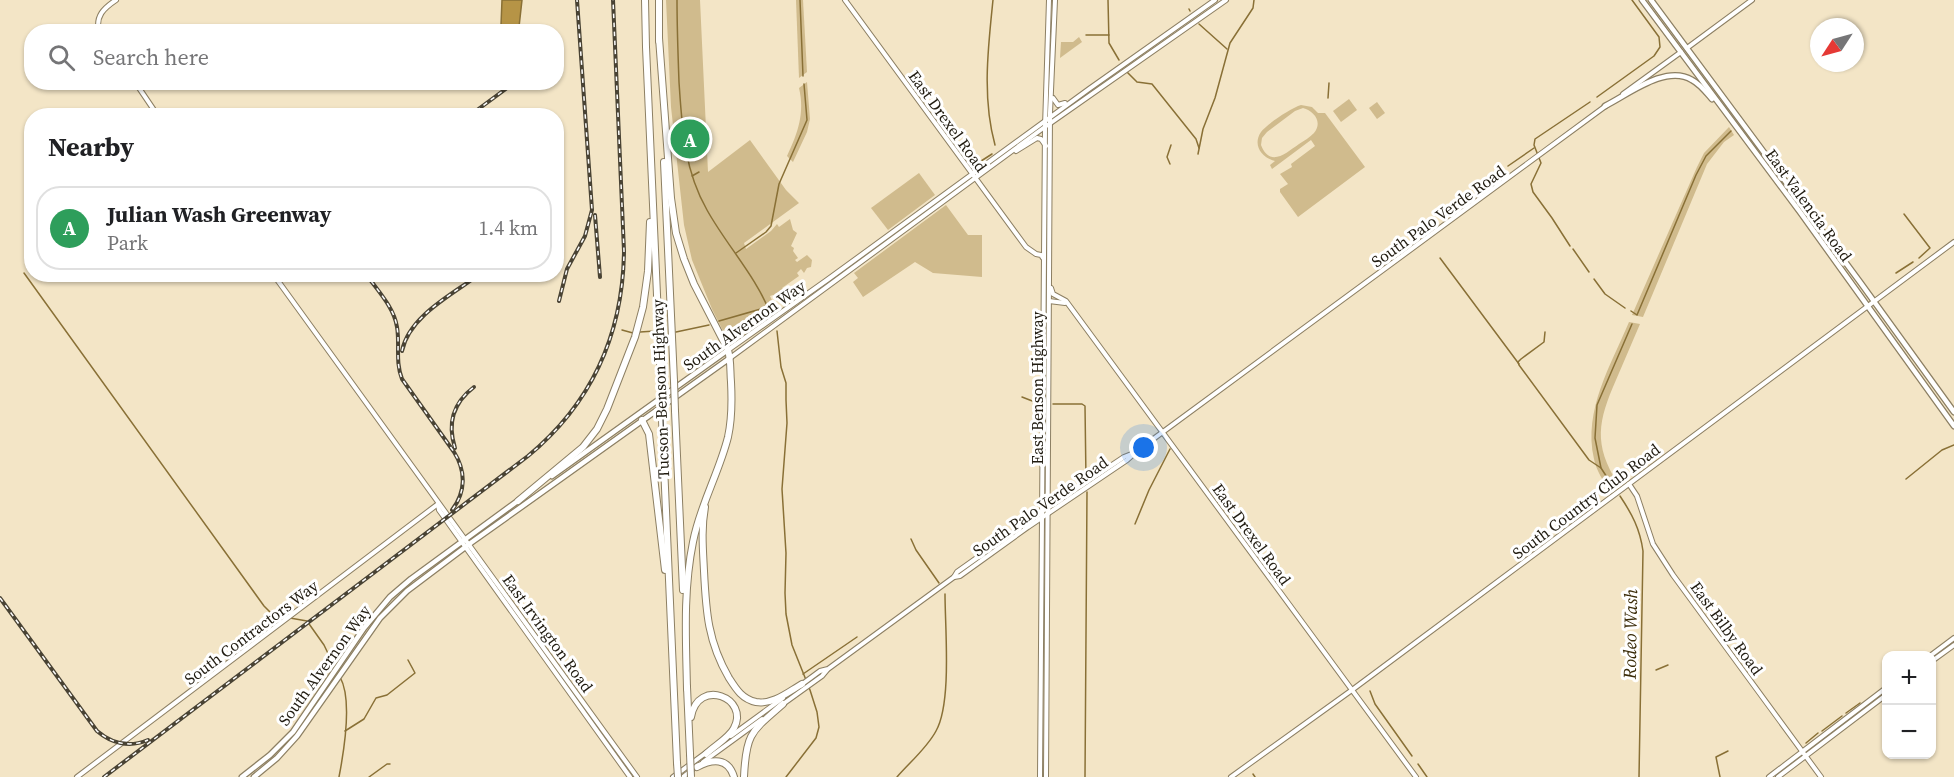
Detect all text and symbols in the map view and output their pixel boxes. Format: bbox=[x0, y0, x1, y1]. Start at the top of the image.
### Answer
north arrow bbox=[1810, 18, 1864, 72]
search box bbox=[24, 24, 564, 90]
icon: search bbox=[45, 41, 78, 74]
text: Search here bbox=[93, 42, 209, 72]
street label: East Drexel Road bbox=[904, 66, 992, 176]
pin: A bbox=[670, 116, 710, 162]
text: Nearby bbox=[48, 129, 134, 165]
street label: East Valencia Road bbox=[1761, 144, 1857, 266]
street label: South Palo Verde Road bbox=[1367, 160, 1509, 272]
text: Julian Wash Greenway bbox=[107, 199, 331, 229]
text: A bbox=[63, 214, 76, 242]
text: 1.4 km bbox=[478, 214, 538, 242]
text: Park bbox=[107, 229, 148, 257]
street label: South Alvernon Way bbox=[679, 274, 810, 375]
street label: Tucson–Benson Highway bbox=[646, 298, 674, 479]
street label: East Benson Highway bbox=[1026, 310, 1048, 465]
your location bbox=[1129, 433, 1158, 462]
street label: South Country Club Road bbox=[1508, 438, 1664, 564]
street label: South Palo Verde Road bbox=[968, 451, 1112, 561]
street label: East Drexel Road bbox=[1208, 479, 1296, 589]
street label: East Irvington Road bbox=[498, 569, 598, 697]
street label: South Contractors Way bbox=[180, 574, 323, 690]
street label: East Bilby Road bbox=[1686, 577, 1768, 679]
water label: Rodeo Wash bbox=[1617, 588, 1643, 680]
street label: South Alvernon Way bbox=[273, 599, 376, 730]
map controls bbox=[1882, 651, 1936, 759]
button: + bbox=[1882, 651, 1936, 705]
button: − bbox=[1882, 705, 1936, 759]

